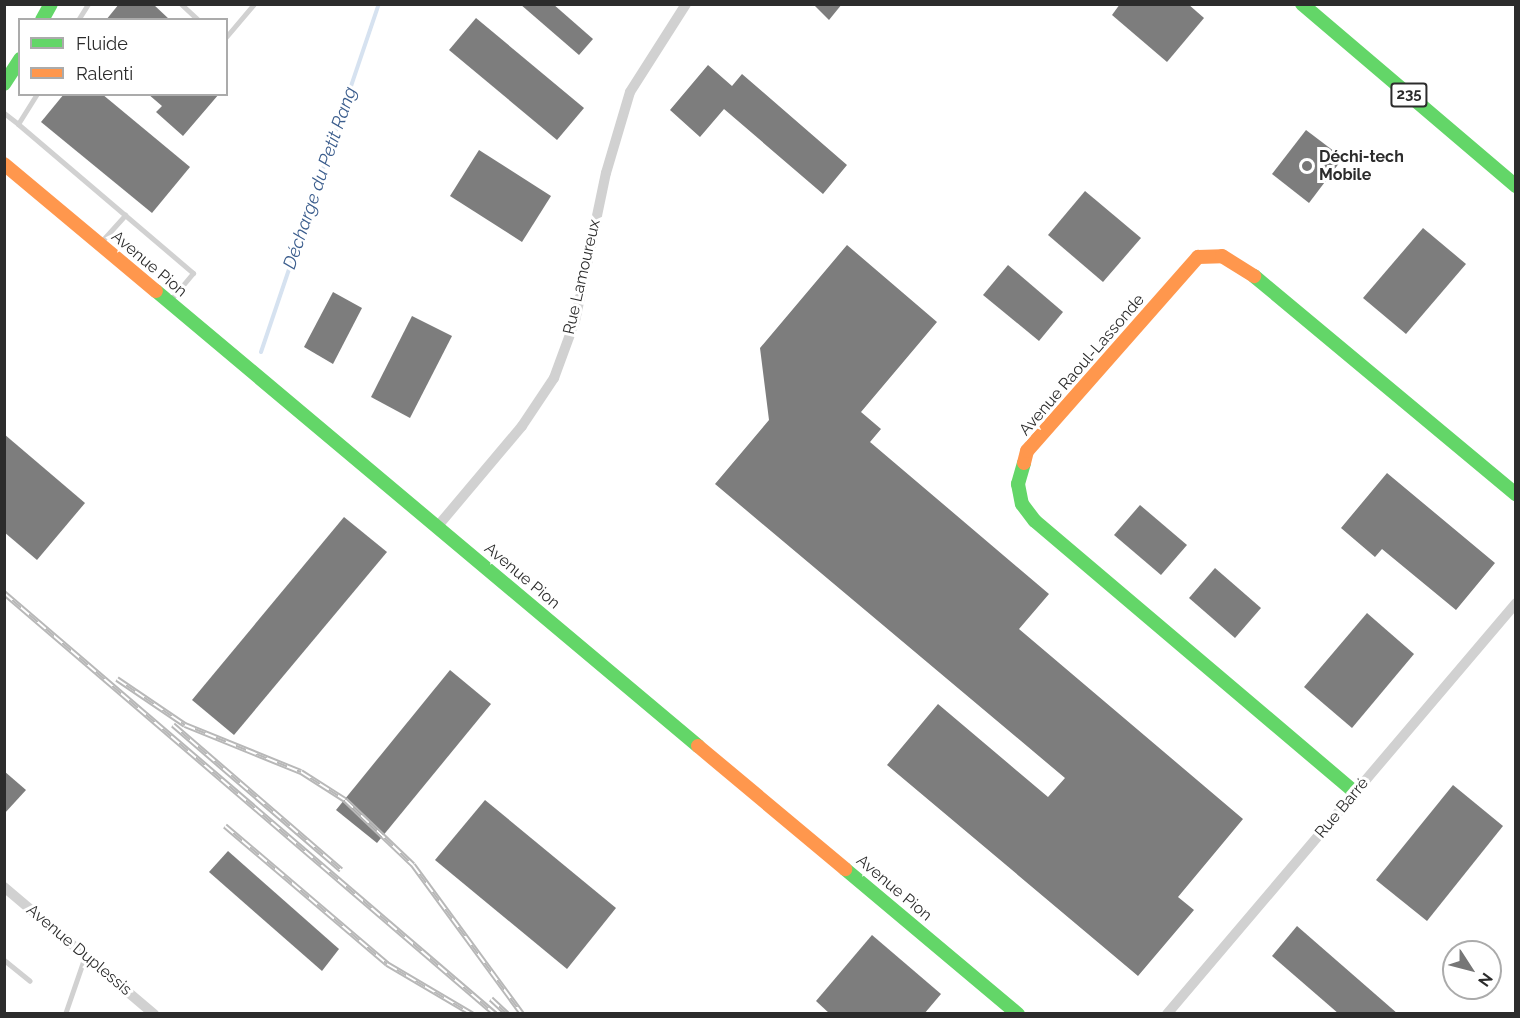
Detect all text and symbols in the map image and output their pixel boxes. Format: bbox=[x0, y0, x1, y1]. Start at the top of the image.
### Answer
legend bbox=[18, 18, 228, 96]
text: Fluide bbox=[76, 33, 128, 54]
text: Ralenti bbox=[76, 63, 133, 84]
road number: 235 bbox=[1390, 83, 1428, 107]
water label: Décharge du Petit Rang bbox=[279, 84, 361, 272]
place label: Déchi-tech Mobile bbox=[1319, 147, 1404, 185]
marker: Déchi-tech Mobile bbox=[1300, 159, 1314, 173]
street label: Rue Lamoureux bbox=[559, 218, 605, 336]
street label: Avenue Pion bbox=[107, 227, 191, 301]
street label: Avenue Raoul-Lassonde bbox=[1015, 290, 1149, 440]
street label: Avenue Pion bbox=[480, 539, 564, 613]
street label: Rue Barré bbox=[1311, 774, 1373, 842]
street label: Avenue Pion bbox=[852, 851, 936, 925]
street label: Avenue Duplessis bbox=[22, 900, 136, 1000]
north arrow bbox=[1442, 940, 1502, 1000]
text: N bbox=[1474, 969, 1497, 990]

